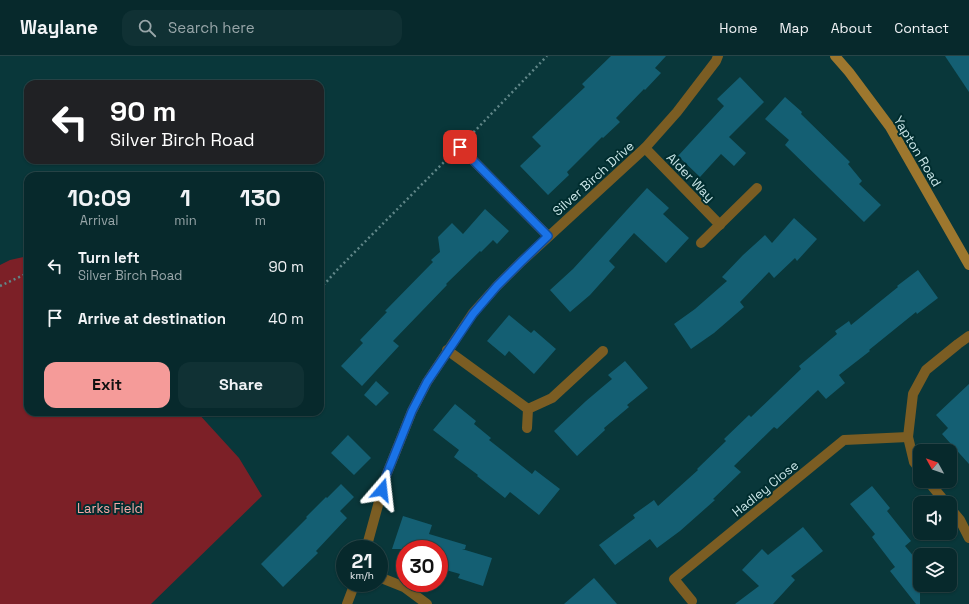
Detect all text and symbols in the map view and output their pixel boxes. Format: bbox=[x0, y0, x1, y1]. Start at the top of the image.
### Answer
search box bbox=[122, 10, 402, 46]
text: Waylane bbox=[20, 15, 98, 40]
icon: search bbox=[136, 17, 158, 39]
text: Search here bbox=[168, 18, 255, 37]
text: Home bbox=[719, 19, 757, 37]
text: Map bbox=[779, 19, 809, 37]
text: About bbox=[831, 19, 872, 37]
text: Contact bbox=[894, 19, 949, 37]
text: 90 m bbox=[110, 93, 176, 129]
icon: left bbox=[44, 96, 96, 148]
street label: Yapton Road bbox=[890, 113, 945, 190]
text: Silver Birch Road bbox=[110, 128, 255, 151]
pin bbox=[443, 130, 477, 164]
icon: arrive bbox=[449, 136, 471, 158]
street label: Silver Birch Drive bbox=[549, 137, 638, 219]
street label: Alder Way bbox=[663, 149, 718, 206]
text: 10:09 bbox=[67, 182, 131, 213]
text: 1 bbox=[180, 182, 191, 213]
text: 130 bbox=[240, 182, 281, 213]
text: Arrival bbox=[80, 212, 118, 229]
text: min bbox=[174, 212, 197, 229]
text: m bbox=[255, 212, 266, 229]
text: Turn left bbox=[78, 248, 140, 267]
icon: left bbox=[44, 255, 66, 277]
text: 90 m bbox=[268, 257, 304, 276]
text: Silver Birch Road bbox=[78, 267, 182, 284]
icon: arrive bbox=[44, 307, 66, 329]
text: Arrive at destination bbox=[78, 309, 226, 328]
text: 40 m bbox=[268, 309, 304, 328]
button: Exit bbox=[44, 362, 170, 408]
button: Share bbox=[178, 362, 304, 408]
north arrow bbox=[913, 444, 957, 488]
map controls bbox=[913, 444, 957, 592]
street label: Hadley Close bbox=[729, 456, 802, 520]
position arrow bbox=[361, 469, 403, 511]
button: sound bbox=[913, 496, 957, 540]
park label: Larks Field bbox=[77, 500, 143, 517]
speed limit sign: 30 bbox=[396, 540, 448, 592]
text: 21 bbox=[352, 548, 372, 574]
button: layers bbox=[913, 548, 957, 592]
text: km/h bbox=[350, 569, 374, 582]

